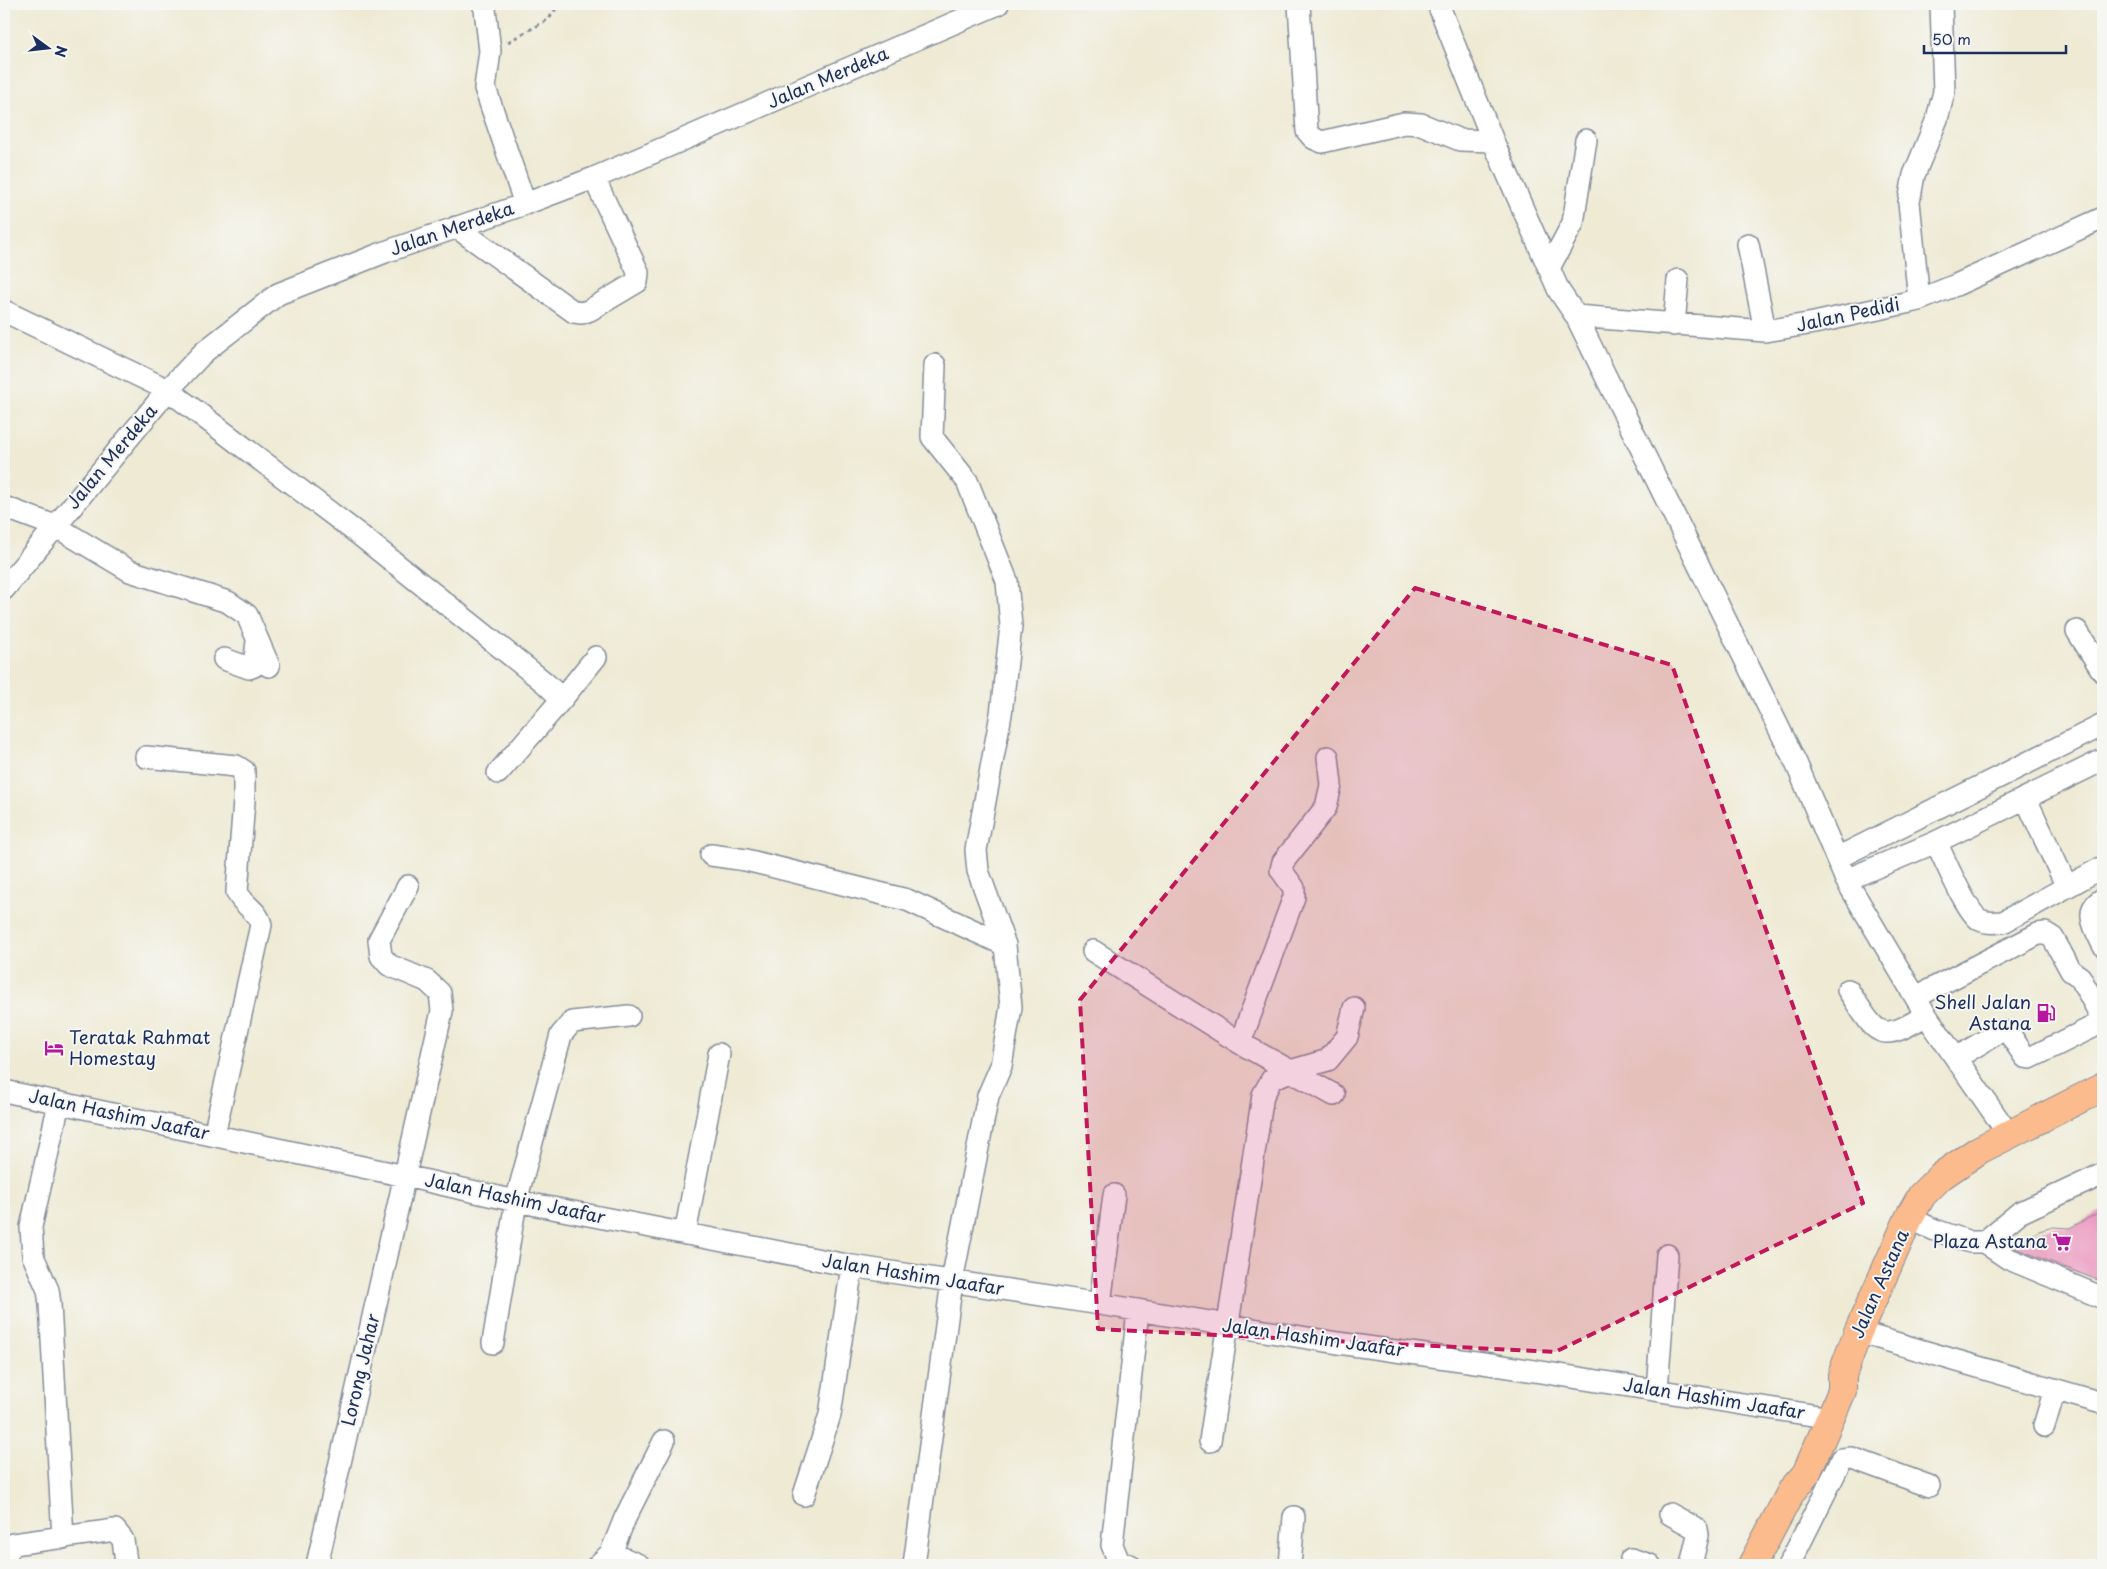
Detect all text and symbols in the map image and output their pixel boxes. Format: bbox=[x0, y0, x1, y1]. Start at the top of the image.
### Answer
north arrow bbox=[22, 22, 72, 72]
scale bar bbox=[1924, 22, 2067, 54]
text: 50 m bbox=[1932, 27, 1971, 50]
street label: Jalan Merdeka bbox=[763, 39, 893, 114]
text: N bbox=[49, 43, 73, 60]
street label: Jalan Merdeka bbox=[386, 193, 518, 261]
street label: Jalan Pedidi bbox=[1793, 289, 1902, 338]
street label: Jalan Merdeka bbox=[59, 397, 163, 514]
place label: Shell Jalan Astana bbox=[1934, 988, 2032, 1036]
fuel station icon: Shell Jalan Astana bbox=[2035, 1002, 2057, 1024]
place label: Teratak Rahmat Homestay bbox=[69, 1023, 211, 1071]
hotel icon: Teratak Rahmat Homestay bbox=[43, 1037, 65, 1059]
street label: Jalan Hashim Jaafar bbox=[27, 1081, 213, 1146]
street label: Jalan Hashim Jaafar bbox=[423, 1165, 609, 1230]
street label: Jalan Astana bbox=[1843, 1224, 1915, 1342]
place label: Plaza Astana bbox=[1933, 1227, 2048, 1254]
supermarket icon: Plaza Astana bbox=[2051, 1231, 2073, 1253]
street label: Jalan Hashim Jaafar bbox=[820, 1246, 1007, 1301]
street label: Lorong Jahar bbox=[334, 1310, 386, 1428]
street label: Jalan Hashim Jaafar bbox=[1220, 1310, 1407, 1363]
street label: Jalan Hashim Jaafar bbox=[1621, 1370, 1808, 1425]

